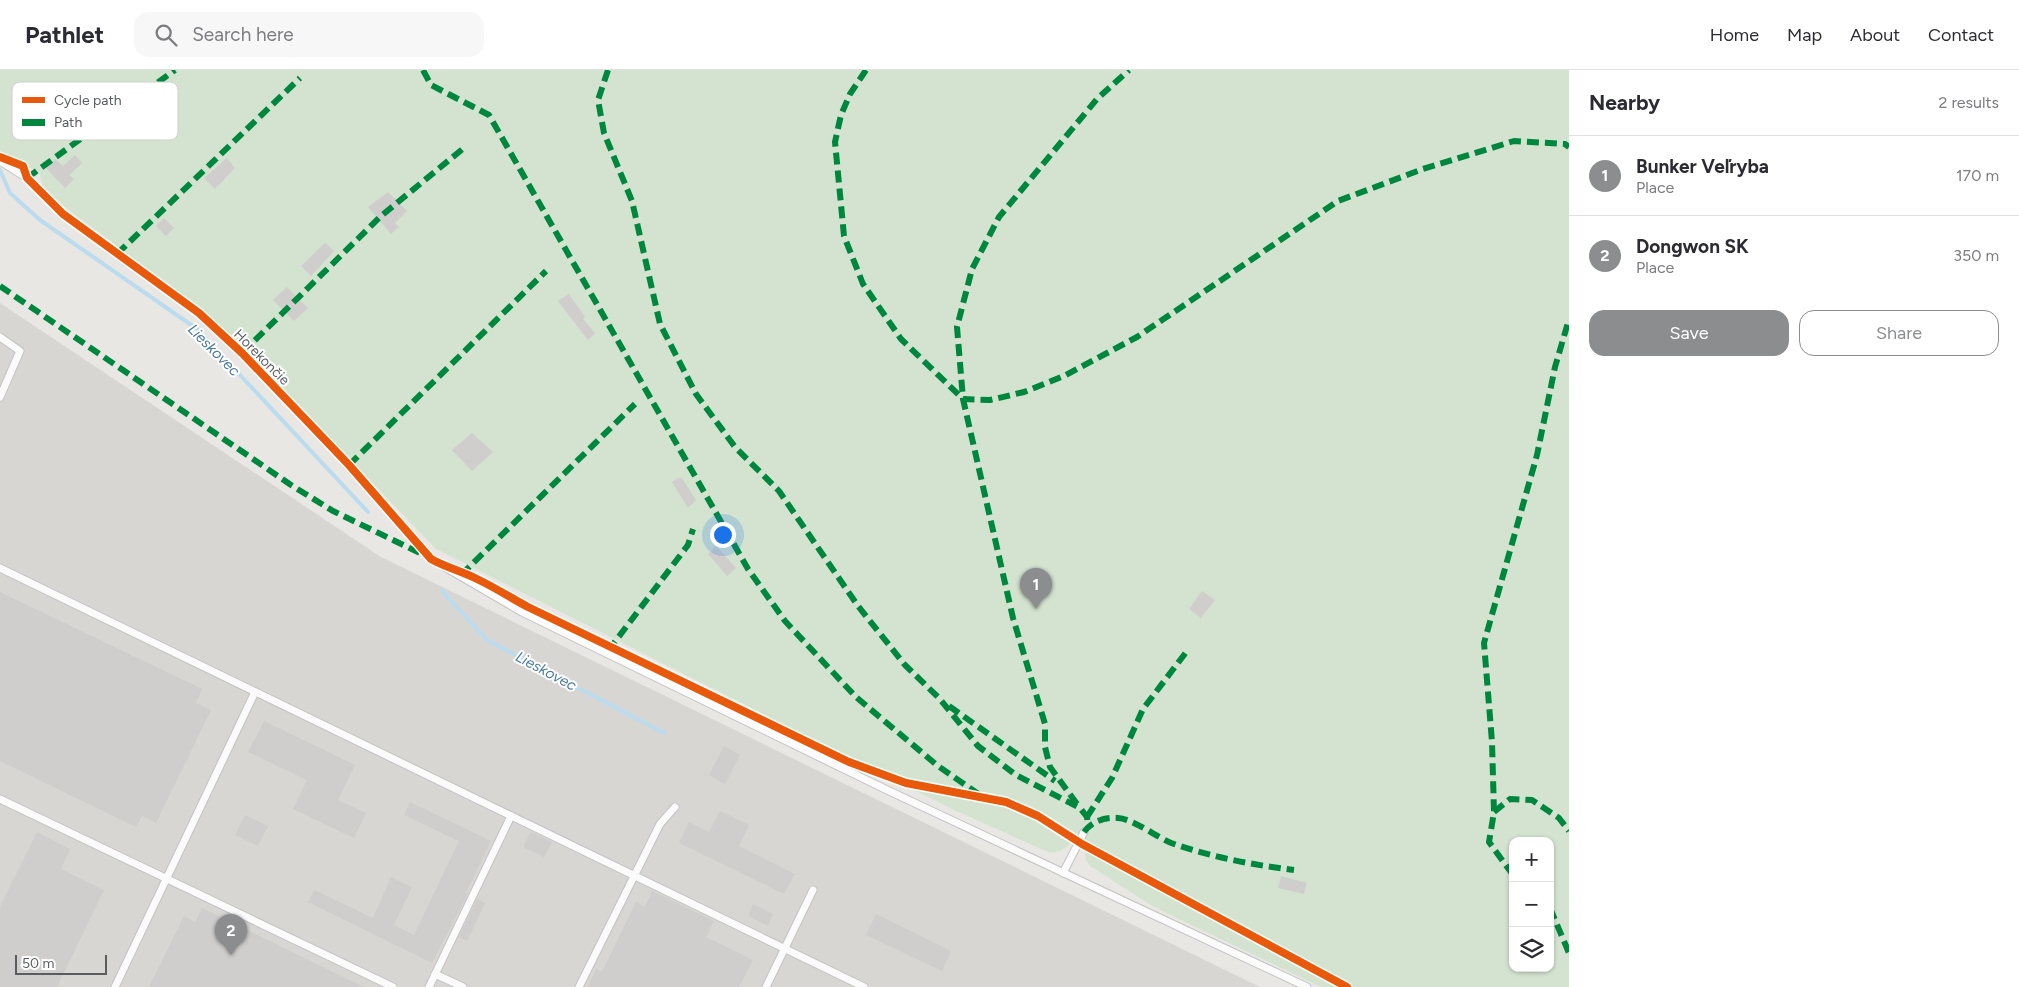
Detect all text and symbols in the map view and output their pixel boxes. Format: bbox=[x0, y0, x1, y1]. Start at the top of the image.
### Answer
search box bbox=[134, 12, 484, 57]
text: Pathlet bbox=[25, 20, 104, 49]
icon: search bbox=[152, 21, 180, 49]
text: Search here bbox=[192, 23, 294, 46]
text: Home bbox=[1710, 24, 1759, 46]
text: Map bbox=[1787, 24, 1822, 46]
text: About bbox=[1850, 24, 1900, 46]
text: Contact bbox=[1928, 24, 1994, 46]
legend bbox=[12, 82, 178, 140]
text: Nearby bbox=[1589, 90, 1660, 115]
text: Cycle path bbox=[54, 92, 122, 109]
text: 2 results bbox=[1939, 93, 1999, 112]
text: Path bbox=[54, 114, 82, 131]
text: Bunker Veľryba bbox=[1636, 155, 1769, 178]
text: 1 bbox=[1602, 166, 1608, 185]
text: 170 m bbox=[1956, 166, 1999, 185]
text: Place bbox=[1636, 178, 1674, 197]
text: Dongwon SK bbox=[1636, 235, 1749, 258]
text: 2 bbox=[1600, 246, 1610, 265]
text: 350 m bbox=[1953, 246, 1999, 265]
text: Place bbox=[1636, 258, 1674, 277]
button: Save bbox=[1589, 310, 1789, 356]
button: Share bbox=[1799, 310, 1999, 356]
water label: Lieskovec bbox=[184, 320, 244, 380]
street label: Horekončie bbox=[230, 326, 293, 389]
your location bbox=[710, 522, 736, 548]
pin: 1 bbox=[1020, 568, 1052, 609]
water label: Lieskovec bbox=[513, 648, 579, 694]
map controls bbox=[1509, 837, 1554, 972]
button: + bbox=[1509, 837, 1554, 882]
button: − bbox=[1509, 882, 1554, 927]
pin: 2 bbox=[215, 914, 247, 955]
button: layers bbox=[1509, 927, 1554, 972]
scale bar bbox=[15, 952, 108, 975]
text: 50 m bbox=[22, 955, 54, 972]

